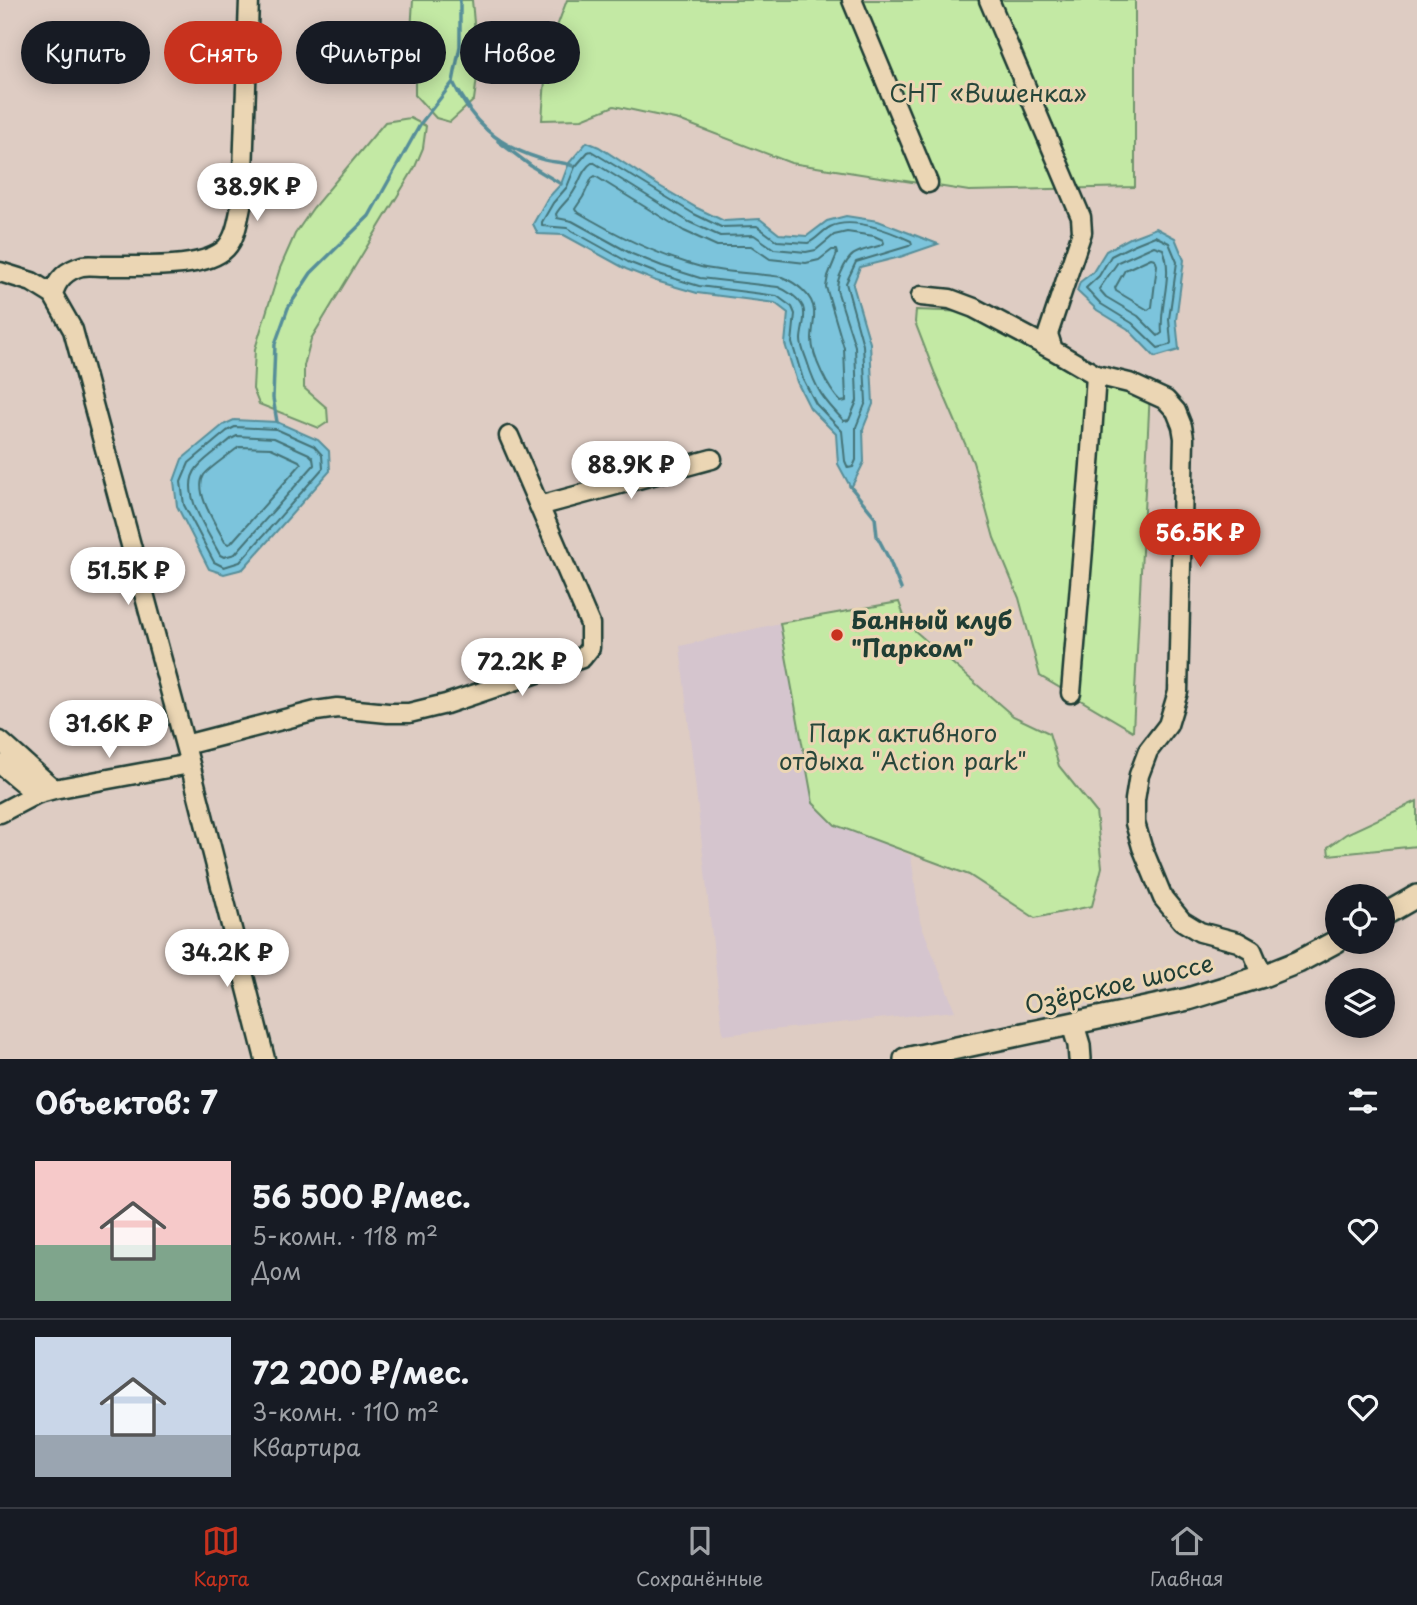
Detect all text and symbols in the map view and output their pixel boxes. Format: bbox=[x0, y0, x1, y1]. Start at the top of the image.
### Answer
chip: Купить bbox=[21, 21, 150, 84]
chip: Снять bbox=[164, 21, 282, 84]
chip: Фильтры bbox=[296, 21, 446, 84]
chip: Новое bbox=[460, 21, 580, 84]
park label: СНТ «Вишенка» bbox=[889, 74, 1087, 110]
pin: 38.9K ₽ bbox=[192, 164, 322, 223]
text: 38.9K ₽ bbox=[213, 168, 301, 203]
pin: 88.9K ₽ bbox=[566, 442, 696, 501]
text: 88.9K ₽ bbox=[587, 446, 675, 481]
pin: 56.5K ₽ bbox=[1135, 510, 1265, 569]
text: 56.5K ₽ bbox=[1155, 514, 1245, 549]
pin: 51.5K ₽ bbox=[63, 548, 193, 607]
text: 51.5K ₽ bbox=[86, 552, 170, 587]
place label: Банный клуб "Парком" bbox=[851, 601, 1013, 665]
marker: Банный клуб "Парком" bbox=[829, 627, 845, 643]
pin: 72.2K ₽ bbox=[457, 638, 587, 698]
text: 72.2K ₽ bbox=[477, 643, 567, 678]
pin: 31.6K ₽ bbox=[44, 700, 174, 760]
text: 31.6K ₽ bbox=[65, 705, 153, 740]
park label: Парк активного отдыха "Action park" bbox=[779, 714, 1027, 778]
map controls bbox=[1325, 884, 1395, 1038]
button: locate bbox=[1325, 884, 1395, 954]
pin: 34.2K ₽ bbox=[162, 930, 292, 989]
text: 34.2K ₽ bbox=[181, 934, 273, 969]
street label: Озёрское шоссе bbox=[1021, 944, 1216, 1022]
button: layers bbox=[1325, 968, 1395, 1038]
text: Объектов: 7 bbox=[35, 1079, 218, 1124]
icon: filters bbox=[1344, 1082, 1382, 1120]
text: 56 500 ₽/мес. bbox=[252, 1173, 471, 1218]
icon: home bbox=[91, 1189, 175, 1273]
icon: heart bbox=[1344, 1212, 1382, 1250]
text: 5-комн. · 118 m² bbox=[252, 1218, 438, 1253]
text: Дом bbox=[252, 1253, 301, 1288]
text: 72 200 ₽/мес. bbox=[252, 1349, 469, 1394]
icon: home bbox=[91, 1365, 175, 1449]
icon: heart bbox=[1344, 1388, 1382, 1426]
text: 3-комн. · 110 m² bbox=[252, 1394, 439, 1429]
text: Квартира bbox=[252, 1429, 360, 1464]
tab: Карта bbox=[193, 1522, 249, 1592]
tab: Сохранённые bbox=[636, 1522, 763, 1592]
tab: Главная bbox=[1150, 1522, 1224, 1592]

